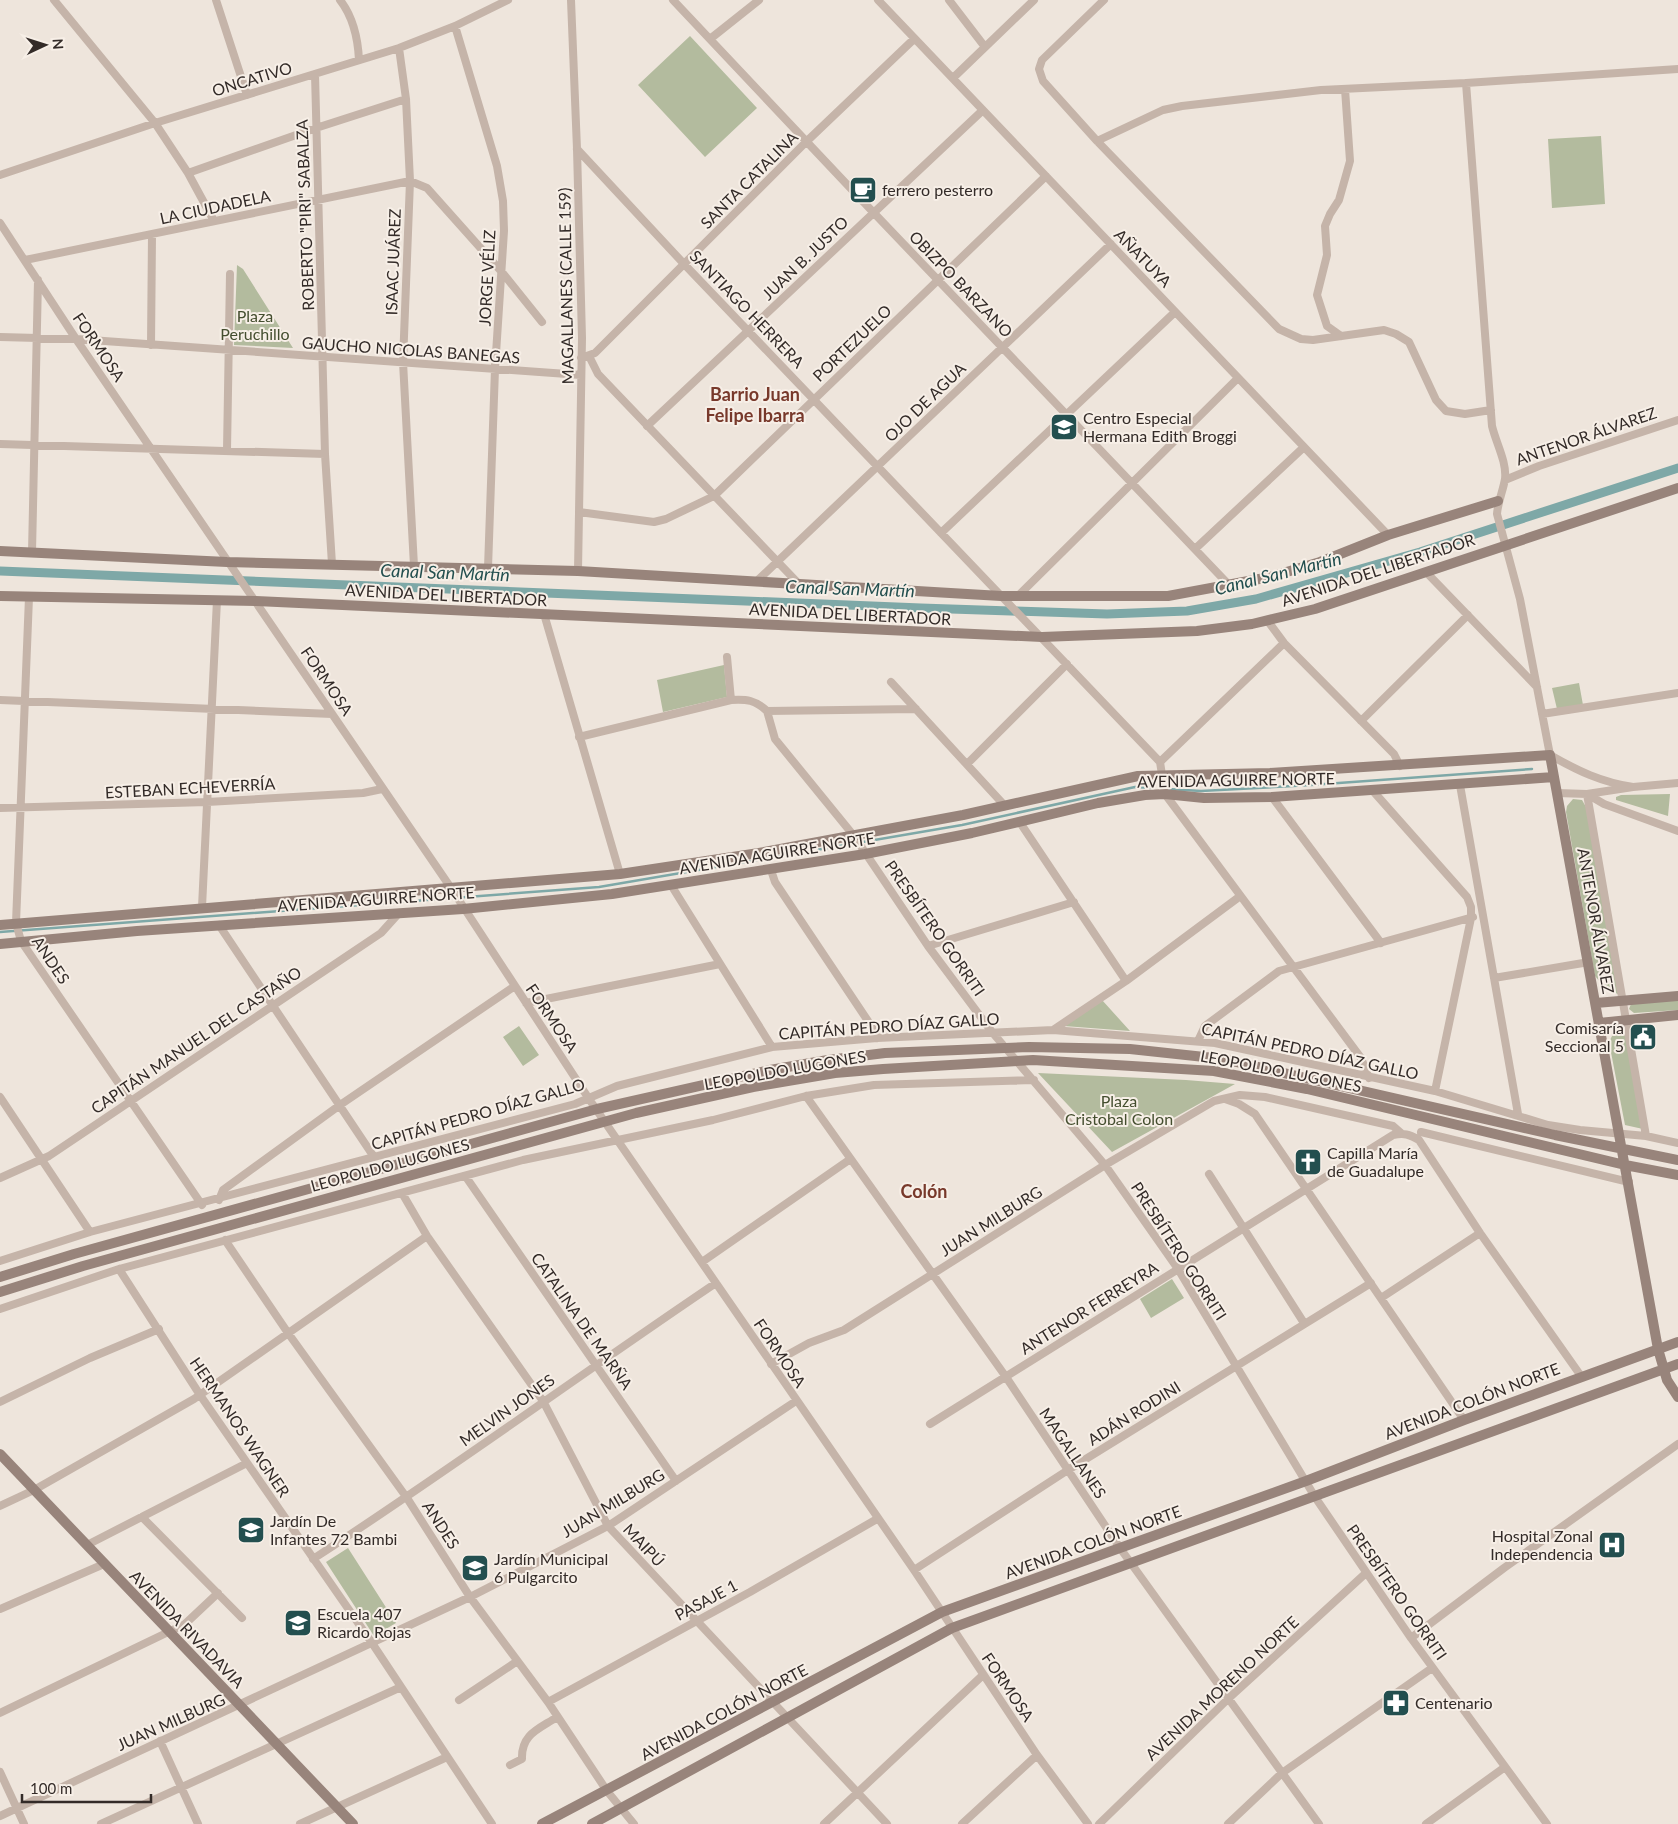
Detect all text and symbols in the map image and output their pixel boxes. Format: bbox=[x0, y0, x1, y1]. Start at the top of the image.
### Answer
north arrow bbox=[20, 20, 70, 70]
text: N bbox=[50, 38, 67, 50]
street label: ONCATIVO bbox=[210, 57, 294, 100]
street label: ROBERTO "PIRI" SABALZA bbox=[292, 119, 317, 311]
street label: SANTA CATALINA bbox=[696, 127, 801, 232]
cafe icon: ferrero pesterro bbox=[848, 175, 878, 205]
place label: ferrero pesterro bbox=[882, 180, 993, 199]
street label: LA CIUDADELA bbox=[158, 185, 272, 228]
street label: MAGALLANES (CALLE 159) bbox=[554, 188, 577, 384]
street label: ISAAC JUÁREZ bbox=[381, 208, 404, 316]
street label: JUAN B. JUSTO bbox=[758, 212, 852, 303]
street label: AÑATUYA bbox=[1111, 225, 1176, 291]
street label: OBIZPO BARZANO bbox=[906, 227, 1017, 341]
street label: JORGE VÉLIZ bbox=[474, 229, 499, 327]
street label: SANTIAGO HERRERA bbox=[686, 246, 809, 372]
street label: PORTEZUELO bbox=[808, 300, 895, 385]
park label: Plaza Peruchillo bbox=[220, 306, 290, 343]
street label: FORMOSA bbox=[70, 309, 129, 385]
street label: GAUCHO NICOLAS BANEGAS bbox=[301, 332, 521, 367]
street label: OJO DE AGUA bbox=[880, 358, 969, 445]
district label: Barrio Juan Felipe Ibarra bbox=[705, 383, 805, 426]
street label: ANTENOR ÁLVAREZ bbox=[1513, 402, 1659, 469]
place label: Centro Especial Hermana Edith Broggi bbox=[1083, 408, 1237, 445]
school or university icon: Centro Especial Hermana Edith Broggi bbox=[1049, 412, 1079, 442]
street label: AVENIDA DEL LIBERTADOR bbox=[1279, 529, 1477, 610]
water label: Canal San Martín bbox=[1212, 547, 1343, 599]
water label: Canal San Martín bbox=[380, 559, 510, 585]
water label: Canal San Martín bbox=[785, 575, 915, 601]
street label: AVENIDA DEL LIBERTADOR bbox=[345, 580, 548, 609]
street label: AVENIDA DEL LIBERTADOR bbox=[749, 599, 952, 628]
street label: FORMOSA bbox=[298, 643, 357, 719]
street label: AVENIDA AGUIRRE NORTE bbox=[1137, 768, 1335, 791]
street label: ESTEBAN ECHEVERRÍA bbox=[104, 774, 276, 801]
street label: AVENIDA AGUIRRE NORTE bbox=[678, 828, 876, 877]
street label: ANTENOR ÁLVAREZ bbox=[1574, 847, 1619, 996]
street label: PRESBÍTERO GORRITI bbox=[881, 856, 989, 999]
street label: AVENIDA AGUIRRE NORTE bbox=[277, 882, 475, 915]
street label: ANDES bbox=[29, 932, 74, 987]
street label: CAPITÁN MANUEL DEL CASTAÑO bbox=[87, 962, 305, 1117]
street label: FORMOSA bbox=[523, 980, 582, 1056]
street label: CAPITÁN PEDRO DÍAZ GALLO bbox=[778, 1008, 1000, 1043]
street label: CAPITÁN PEDRO DÍAZ GALLO bbox=[1200, 1018, 1420, 1083]
place label: Comisaría Seccional 5 bbox=[1545, 1018, 1624, 1055]
public building icon: Comisaría Seccional 5 bbox=[1628, 1022, 1658, 1052]
street label: LEOPOLDO LUGONES bbox=[703, 1046, 867, 1093]
street label: LEOPOLDO LUGONES bbox=[1199, 1046, 1363, 1095]
street label: CAPITÁN PEDRO DÍAZ GALLO bbox=[369, 1074, 587, 1153]
park label: Plaza Cristobal Colon bbox=[1065, 1091, 1173, 1128]
street label: LEOPOLDO LUGONES bbox=[308, 1134, 471, 1195]
place label: Capilla María de Guadalupe bbox=[1327, 1143, 1424, 1180]
church icon: Capilla María de Guadalupe bbox=[1293, 1147, 1323, 1177]
street label: PRESBÍTERO GORRITI bbox=[1128, 1178, 1231, 1323]
district label: Colón bbox=[900, 1180, 948, 1202]
street label: JUAN MILBURG bbox=[936, 1182, 1045, 1260]
street label: CATALINA DE MARÑA bbox=[528, 1248, 637, 1393]
street label: ANTENOR FERREYRA bbox=[1016, 1257, 1161, 1358]
street label: FORMOSA bbox=[751, 1315, 810, 1391]
street label: HERMANOS WAGNER bbox=[187, 1353, 294, 1500]
street label: AVENIDA COLÓN NORTE bbox=[1381, 1358, 1562, 1443]
street label: MELVIN JONES bbox=[455, 1370, 558, 1449]
street label: ADÁN RODINI bbox=[1084, 1376, 1184, 1449]
street label: MAGALLANES bbox=[1036, 1404, 1111, 1502]
street label: JUAN MILBURG bbox=[558, 1464, 668, 1541]
street label: ANDES bbox=[419, 1497, 464, 1552]
street label: AVENIDA COLÓN NORTE bbox=[1002, 1501, 1184, 1582]
place label: Jardín De Infantes 72 Bambi bbox=[270, 1511, 397, 1548]
school or university icon: Jardín De Infantes 72 Bambi bbox=[236, 1515, 266, 1545]
street label: MAIPÚ bbox=[620, 1519, 669, 1570]
street label: PRESBÍTERO GORRITI bbox=[1343, 1520, 1451, 1663]
place label: Hospital Zonal Independencia bbox=[1490, 1526, 1593, 1563]
hospital icon: Hospital Zonal Independencia bbox=[1597, 1530, 1627, 1560]
place label: Jardín Municipal 6 Pulgarcito bbox=[494, 1549, 608, 1586]
school or university icon: Jardín Municipal 6 Pulgarcito bbox=[460, 1553, 490, 1583]
street label: AVENIDA RIVADAVIA bbox=[126, 1566, 249, 1692]
street label: PASAJE 1 bbox=[671, 1575, 740, 1624]
place label: Escuela 407 Ricardo Rojas bbox=[317, 1604, 411, 1641]
school or university icon: Escuela 407 Ricardo Rojas bbox=[283, 1608, 313, 1638]
street label: AVENIDA MORENO NORTE bbox=[1141, 1612, 1302, 1764]
street label: FORMOSA bbox=[979, 1649, 1038, 1725]
street label: AVENIDA COLÓN NORTE bbox=[637, 1659, 811, 1764]
pharmacy icon: Centenario bbox=[1381, 1688, 1411, 1718]
street label: JUAN MILBURG bbox=[114, 1689, 228, 1754]
place label: Centenario bbox=[1415, 1693, 1493, 1712]
scale bar bbox=[22, 1772, 151, 1804]
text: 100 m bbox=[30, 1779, 72, 1797]

